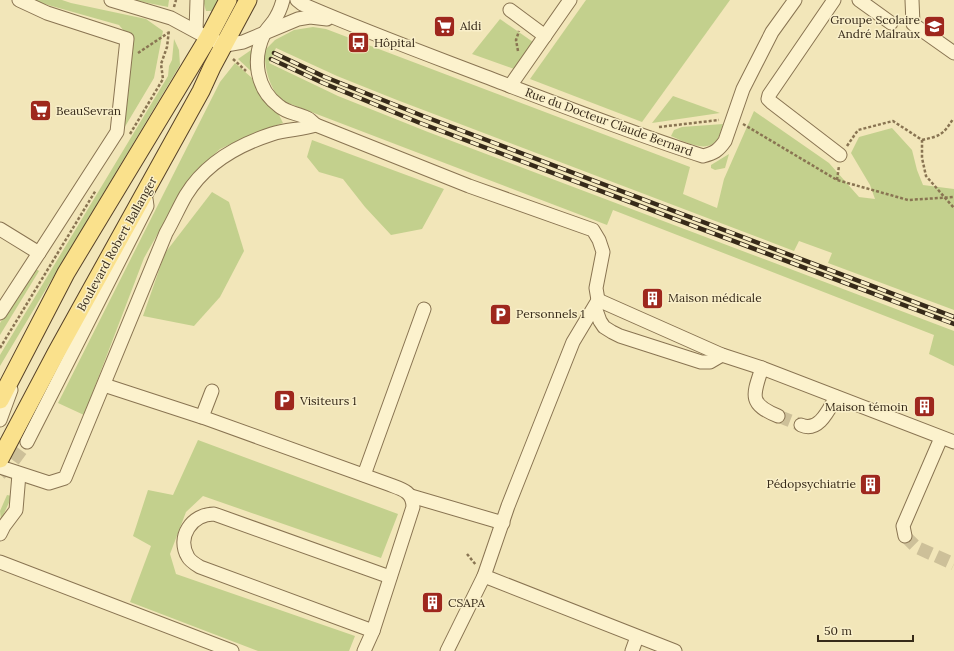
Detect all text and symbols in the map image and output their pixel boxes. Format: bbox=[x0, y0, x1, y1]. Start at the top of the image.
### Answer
place label: Groupe Scolaire André Malraux bbox=[830, 12, 921, 41]
supermarket icon: Aldi bbox=[431, 13, 457, 39]
school or university icon: Groupe Scolaire André Malraux bbox=[922, 14, 948, 40]
place label: Aldi bbox=[459, 18, 481, 33]
bus stop icon: Hôpital bbox=[346, 30, 372, 56]
place label: Hôpital bbox=[374, 35, 415, 50]
street label: Rue du Docteur Claude Bernard bbox=[523, 84, 695, 159]
supermarket icon: BeauSevran bbox=[28, 98, 54, 124]
place label: BeauSevran bbox=[56, 103, 121, 118]
street label: Boulevard Robert Ballanger bbox=[73, 173, 160, 314]
building icon: Maison médicale bbox=[639, 285, 665, 311]
place label: Maison médicale bbox=[668, 290, 762, 305]
parking icon: Personnels 1 bbox=[487, 301, 513, 327]
place label: Personnels 1 bbox=[516, 306, 585, 321]
parking icon: Visiteurs 1 bbox=[271, 388, 297, 414]
place label: Visiteurs 1 bbox=[299, 393, 357, 408]
building icon: Maison témoin bbox=[911, 394, 937, 420]
place label: Maison témoin bbox=[825, 399, 908, 414]
building icon: Pédopsychiatrie bbox=[858, 471, 884, 497]
place label: Pédopsychiatrie bbox=[767, 476, 856, 491]
building icon: CSAPA bbox=[420, 590, 446, 616]
place label: CSAPA bbox=[448, 595, 486, 610]
scale bar bbox=[818, 617, 913, 643]
text: 50 m bbox=[824, 623, 852, 638]

